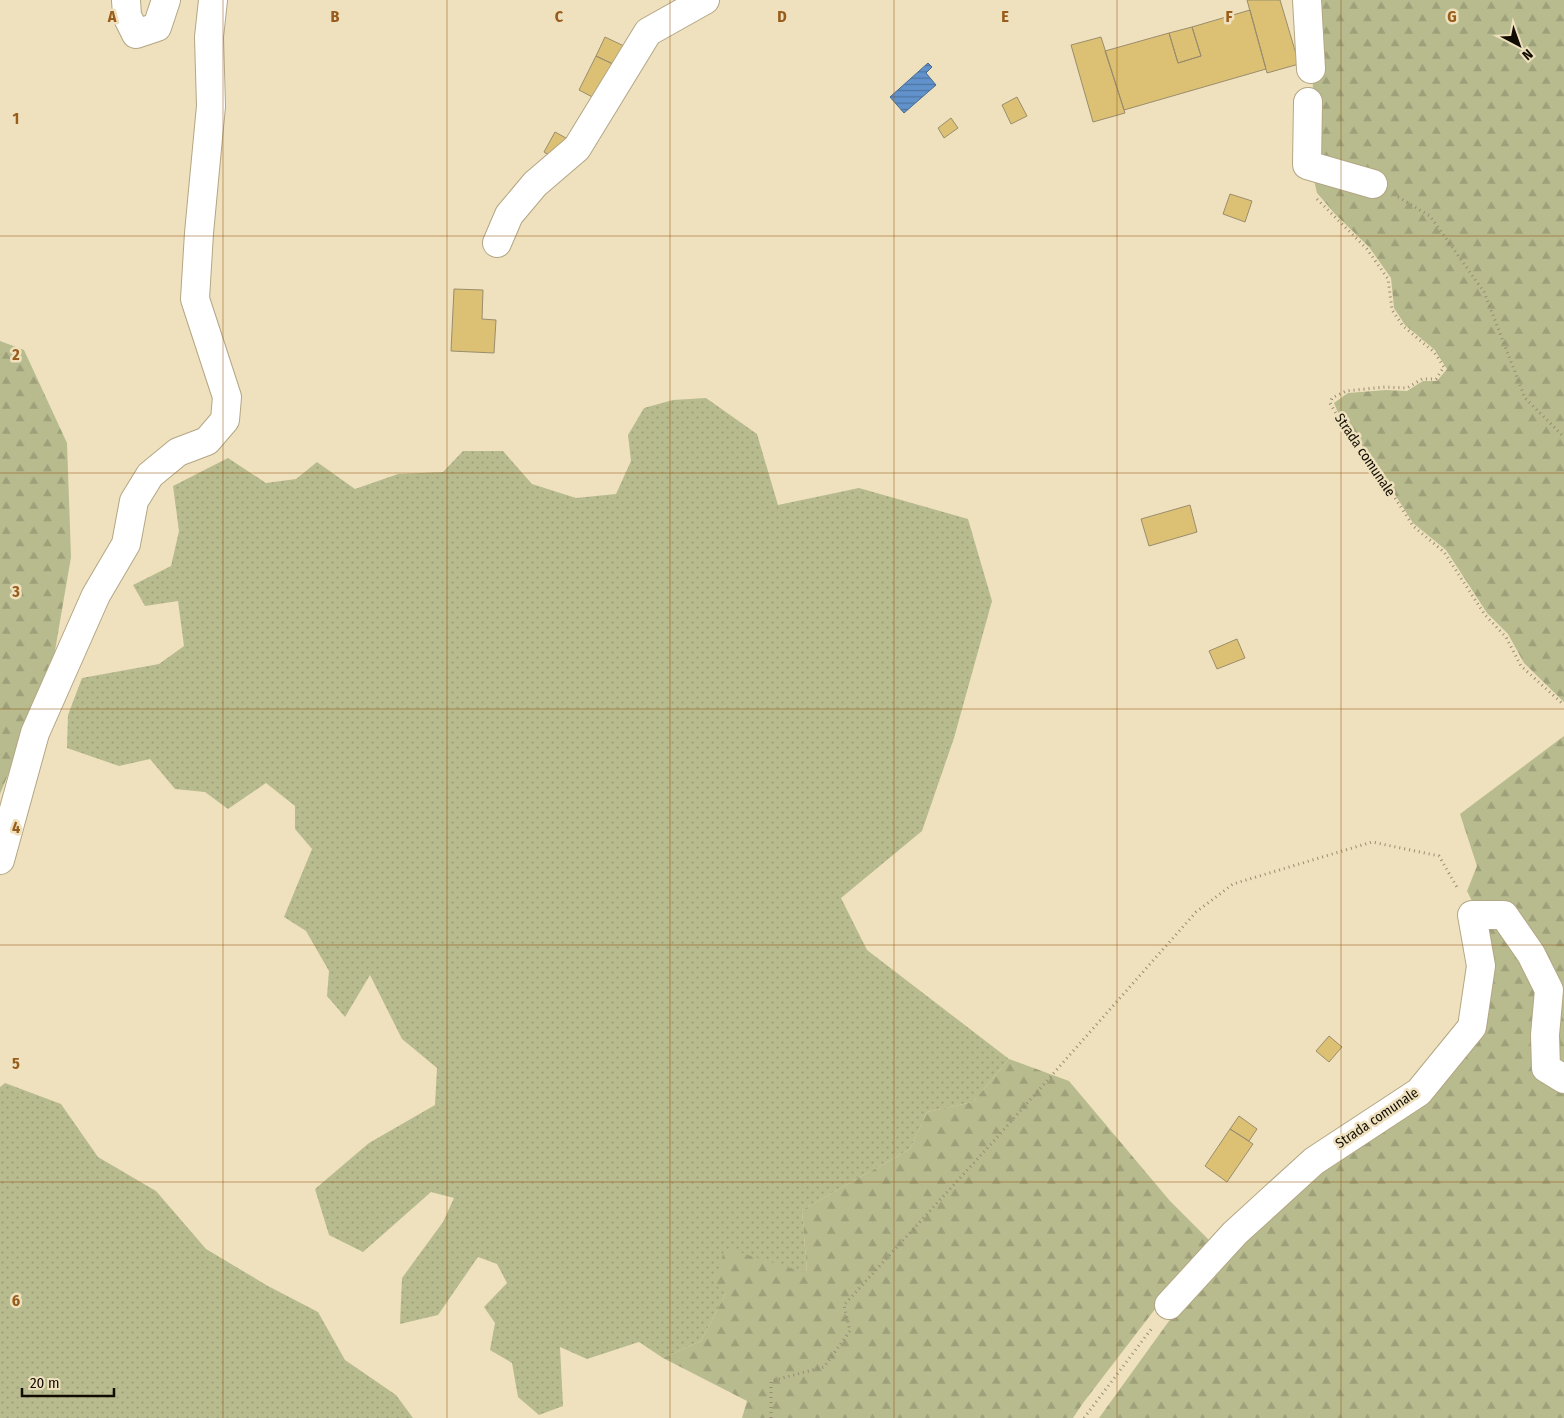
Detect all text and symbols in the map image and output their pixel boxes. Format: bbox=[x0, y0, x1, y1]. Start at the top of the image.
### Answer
text: A bbox=[107, 7, 117, 26]
text: B bbox=[331, 7, 340, 26]
text: C bbox=[555, 7, 564, 26]
text: D bbox=[777, 7, 787, 26]
text: E bbox=[1001, 7, 1009, 26]
text: F bbox=[1225, 7, 1233, 26]
text: G bbox=[1447, 7, 1457, 26]
north arrow bbox=[1494, 20, 1544, 70]
text: N bbox=[1518, 45, 1536, 64]
text: 1 bbox=[13, 109, 19, 128]
text: 2 bbox=[11, 345, 20, 364]
street label: Strada comunale bbox=[1331, 410, 1399, 500]
text: 3 bbox=[11, 582, 20, 601]
text: 4 bbox=[12, 818, 20, 837]
text: 5 bbox=[12, 1054, 20, 1073]
street label: Strada comunale bbox=[1332, 1084, 1422, 1152]
text: 6 bbox=[12, 1291, 20, 1310]
scale bar bbox=[22, 1366, 115, 1398]
text: 20 m bbox=[30, 1374, 60, 1392]

